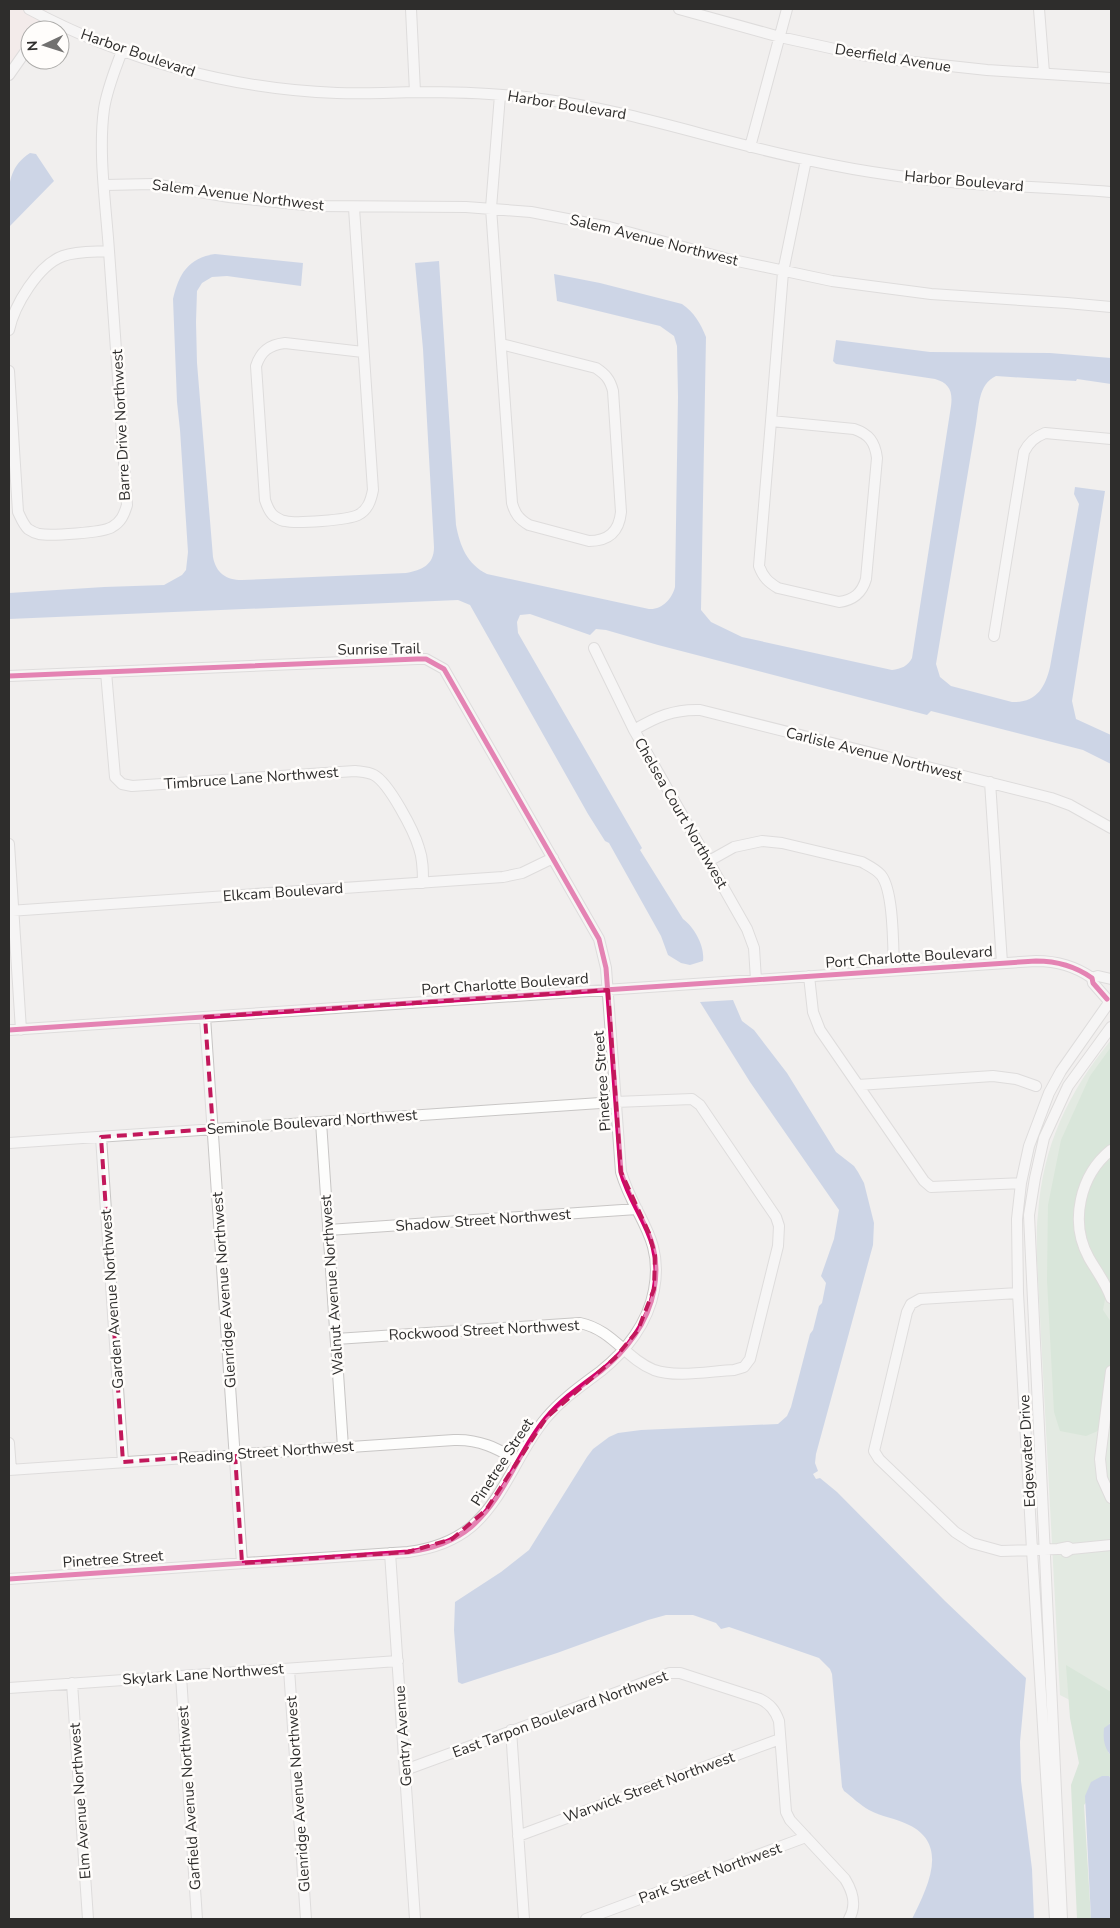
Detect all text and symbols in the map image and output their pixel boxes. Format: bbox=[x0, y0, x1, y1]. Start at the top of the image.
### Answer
north arrow bbox=[20, 20, 70, 70]
street label: Harbor Boulevard bbox=[78, 24, 198, 82]
street label: Deerfield Avenue bbox=[834, 39, 952, 77]
text: N bbox=[23, 40, 42, 52]
street label: Harbor Boulevard bbox=[506, 86, 628, 124]
street label: Harbor Boulevard bbox=[903, 166, 1025, 196]
street label: Salem Avenue Northwest bbox=[151, 175, 326, 216]
street label: Salem Avenue Northwest bbox=[568, 209, 741, 271]
street label: Barre Drive Northwest bbox=[107, 348, 135, 501]
street label: Sunrise Trail bbox=[337, 638, 421, 660]
street label: Carlisle Avenue Northwest bbox=[784, 722, 965, 786]
street label: Chelsea Court Northwest bbox=[630, 734, 733, 893]
street label: Timbruce Lane Northwest bbox=[163, 762, 340, 794]
street label: Elkcam Boulevard bbox=[222, 878, 344, 906]
street label: Port Charlotte Boulevard bbox=[825, 941, 993, 973]
street label: Port Charlotte Boulevard bbox=[421, 968, 589, 1000]
street label: Pinetree Street bbox=[588, 1029, 615, 1132]
street label: Seminole Boulevard Northwest bbox=[206, 1105, 419, 1139]
street label: Glenridge Avenue Northwest bbox=[207, 1190, 241, 1389]
street label: Walnut Avenue Northwest bbox=[316, 1193, 348, 1376]
street label: Shadow Street Northwest bbox=[395, 1204, 572, 1236]
street label: Garden Avenue Northwest bbox=[96, 1208, 128, 1389]
street label: Rockwood Street Northwest bbox=[388, 1315, 581, 1345]
street label: Edgewater Drive bbox=[1014, 1394, 1040, 1508]
street label: Pinetree Street bbox=[466, 1414, 538, 1510]
street label: Reading Street Northwest bbox=[178, 1436, 355, 1468]
street label: Pinetree Street bbox=[62, 1545, 165, 1572]
street label: Skylark Lane Northwest bbox=[122, 1658, 285, 1690]
street label: East Tarpon Boulevard Northwest bbox=[450, 1665, 671, 1762]
street label: Gentry Avenue bbox=[389, 1685, 417, 1787]
street label: Glenridge Avenue Northwest bbox=[281, 1694, 315, 1893]
street label: Garfield Avenue Northwest bbox=[173, 1704, 205, 1891]
street label: Elm Avenue Northwest bbox=[65, 1721, 95, 1880]
street label: Warwick Street Northwest bbox=[561, 1747, 738, 1827]
street label: Park Street Northwest bbox=[636, 1838, 785, 1908]

